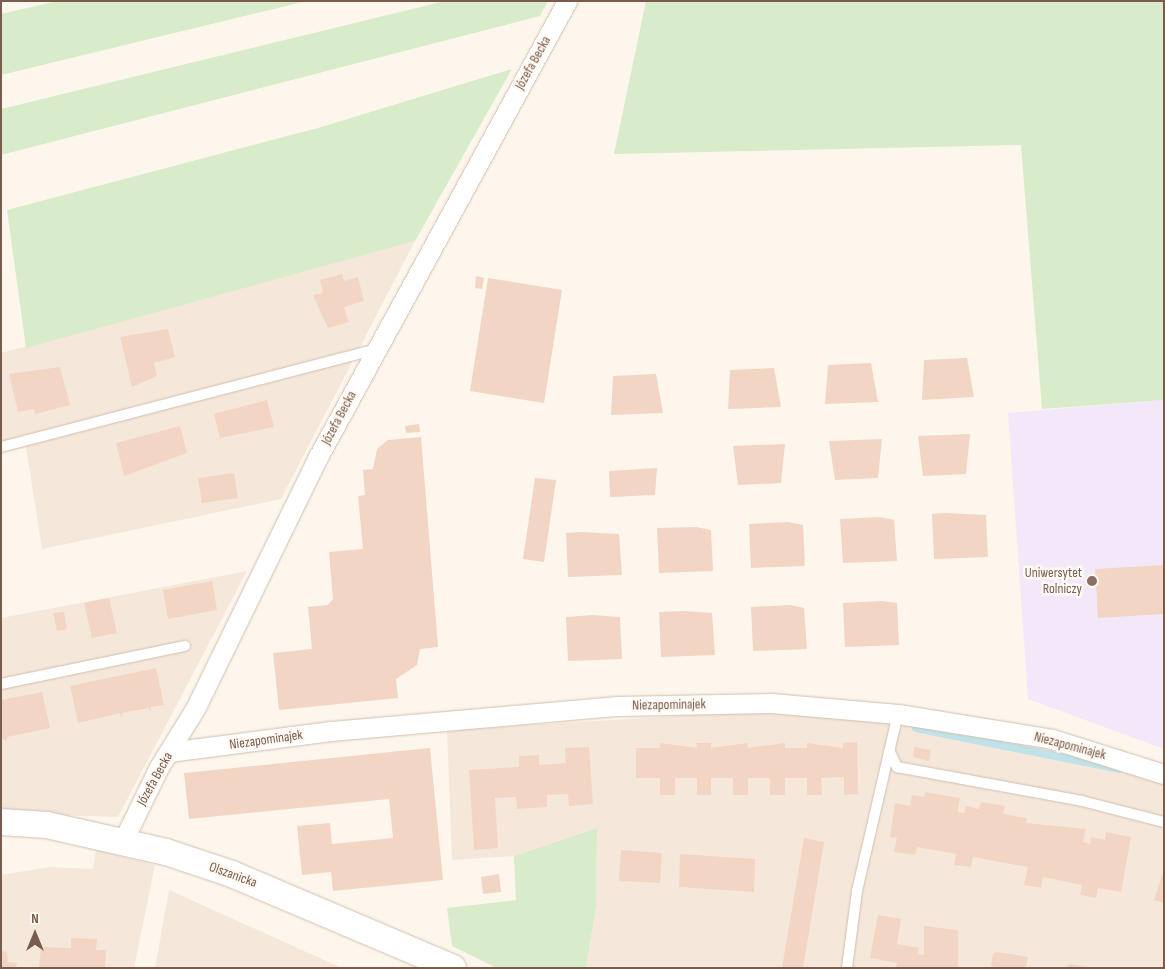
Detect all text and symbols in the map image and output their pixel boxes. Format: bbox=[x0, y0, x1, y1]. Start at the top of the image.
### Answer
street label: Józefa Becka bbox=[511, 33, 555, 93]
street label: Józefa Becka bbox=[318, 388, 360, 448]
place label: Uniwersytet Rolniczy bbox=[1025, 565, 1082, 598]
marker: Uniwersytet Rolniczy bbox=[1086, 575, 1098, 587]
street label: Niezapominajek bbox=[632, 696, 706, 714]
street label: Niezapominajek bbox=[228, 727, 304, 753]
street label: Niezapominajek bbox=[1032, 728, 1108, 764]
street label: Józefa Becka bbox=[133, 749, 177, 809]
street label: Olszanicka bbox=[207, 859, 259, 891]
north arrow bbox=[10, 909, 60, 959]
text: N bbox=[31, 910, 39, 927]

